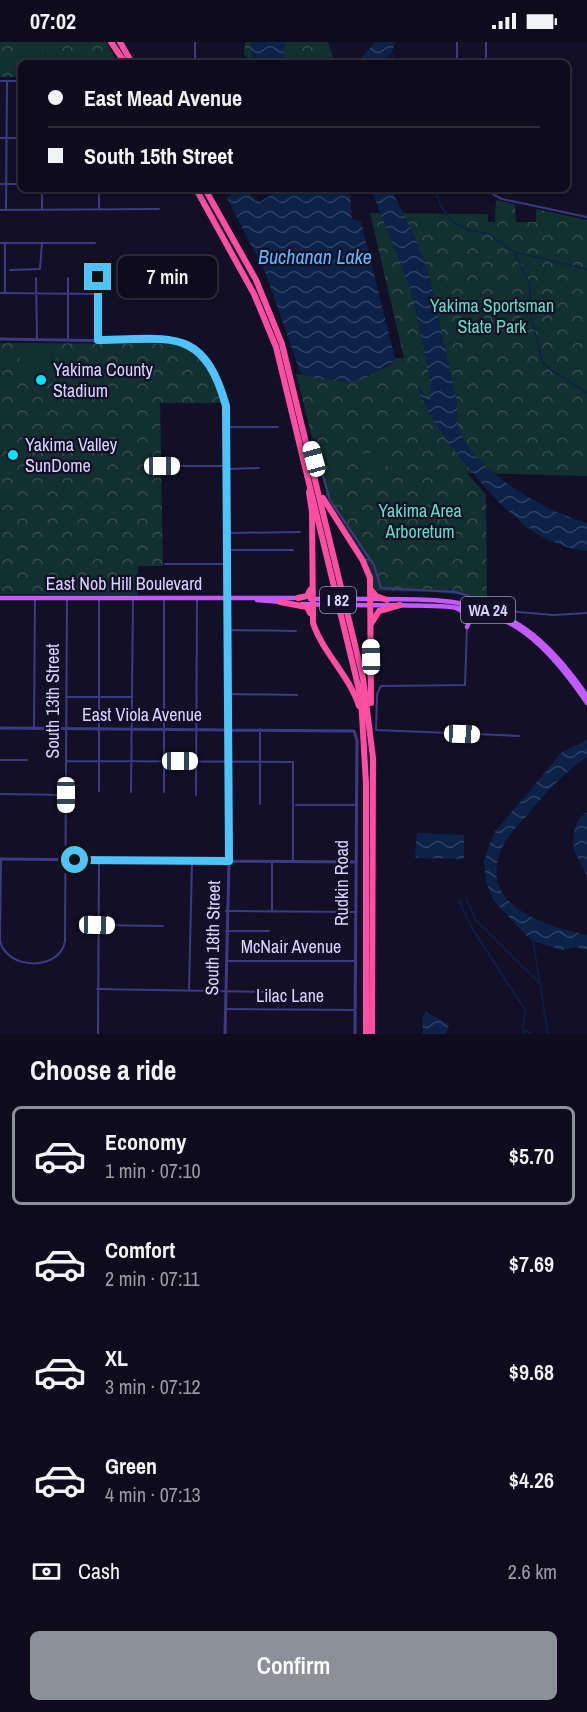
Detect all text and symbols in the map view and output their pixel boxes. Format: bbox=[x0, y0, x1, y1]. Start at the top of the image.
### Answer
text: 07:02 bbox=[30, 6, 76, 36]
text: East Mead Avenue bbox=[84, 83, 242, 113]
text: South 15th Street bbox=[84, 141, 233, 171]
water label: Buchanan Lake bbox=[258, 243, 372, 270]
callout: 7 min bbox=[119, 256, 218, 298]
route end bbox=[84, 263, 111, 290]
text: 7 min bbox=[146, 263, 189, 290]
park label: Yakima Sportsman State Park bbox=[430, 293, 554, 339]
place label: Yakima County Stadium bbox=[53, 357, 153, 403]
marker: Yakima County Stadium bbox=[34, 373, 48, 387]
place label: Yakima Valley SunDome bbox=[25, 432, 118, 478]
car bbox=[301, 439, 327, 479]
marker: Yakima Valley SunDome bbox=[6, 448, 20, 462]
car bbox=[144, 457, 180, 475]
park label: Yakima Area Arboretum bbox=[378, 498, 462, 544]
street label: East Nob Hill Boulevard bbox=[46, 571, 202, 596]
road number: I 82 bbox=[320, 587, 356, 613]
road number: WA 24 bbox=[461, 597, 515, 623]
car bbox=[362, 639, 380, 675]
street label: South 13th Street bbox=[40, 644, 65, 758]
street label: East Viola Avenue bbox=[82, 702, 202, 727]
car bbox=[444, 724, 480, 744]
car bbox=[162, 752, 198, 770]
car bbox=[57, 777, 75, 813]
street label: Rudkin Road bbox=[329, 840, 354, 926]
route start bbox=[61, 846, 88, 873]
street label: South 18th Street bbox=[199, 880, 226, 996]
car bbox=[79, 916, 115, 934]
street label: McNair Avenue bbox=[241, 934, 341, 959]
street label: Lilac Lane bbox=[256, 983, 324, 1008]
text: Choose a ride bbox=[30, 1052, 176, 1088]
text: Economy bbox=[105, 1127, 186, 1157]
icon: car bbox=[33, 1129, 87, 1183]
text: $5.70 bbox=[509, 1141, 554, 1171]
text: 1 min · 07:10 bbox=[105, 1157, 201, 1184]
text: Comfort bbox=[105, 1235, 175, 1265]
icon: car bbox=[33, 1237, 87, 1291]
text: $7.69 bbox=[509, 1249, 554, 1279]
text: 2 min · 07:11 bbox=[105, 1265, 200, 1292]
text: XL bbox=[105, 1343, 128, 1373]
icon: car bbox=[33, 1345, 87, 1399]
text: $9.68 bbox=[509, 1357, 554, 1387]
text: 3 min · 07:12 bbox=[105, 1373, 201, 1400]
text: Green bbox=[105, 1451, 157, 1481]
icon: car bbox=[33, 1453, 87, 1507]
text: $4.26 bbox=[509, 1465, 554, 1495]
text: 4 min · 07:13 bbox=[105, 1481, 201, 1508]
icon: cash bbox=[30, 1555, 63, 1588]
text: Cash bbox=[78, 1556, 120, 1586]
text: 2.6 km bbox=[508, 1558, 557, 1585]
button: Confirm bbox=[30, 1631, 557, 1700]

